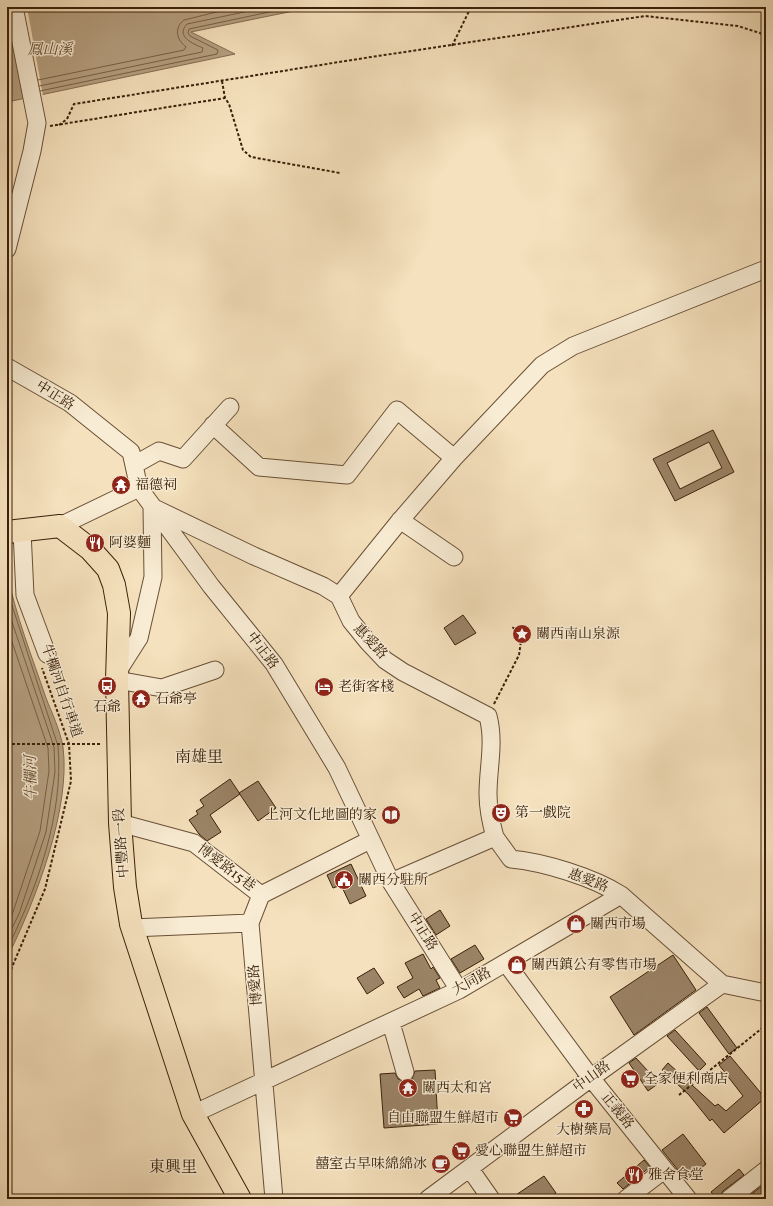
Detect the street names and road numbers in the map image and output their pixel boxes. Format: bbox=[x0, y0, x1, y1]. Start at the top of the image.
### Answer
street label: 中正路 bbox=[32, 377, 78, 415]
street label: 惠愛路 bbox=[349, 620, 391, 664]
street label: 中正路 bbox=[242, 629, 282, 673]
street label: 牛欄河自行車道 bbox=[36, 642, 86, 740]
street label: 中豐路一段 bbox=[110, 807, 134, 879]
street label: 博愛路15巷 bbox=[193, 840, 259, 896]
street label: 惠愛路 bbox=[565, 865, 611, 897]
street label: 中正路 bbox=[403, 909, 441, 955]
street label: 博愛路 bbox=[245, 963, 267, 1007]
street label: 大同路 bbox=[449, 964, 495, 1000]
street label: 中山路 bbox=[569, 1057, 615, 1097]
street label: 正義路 bbox=[596, 1089, 638, 1133]

